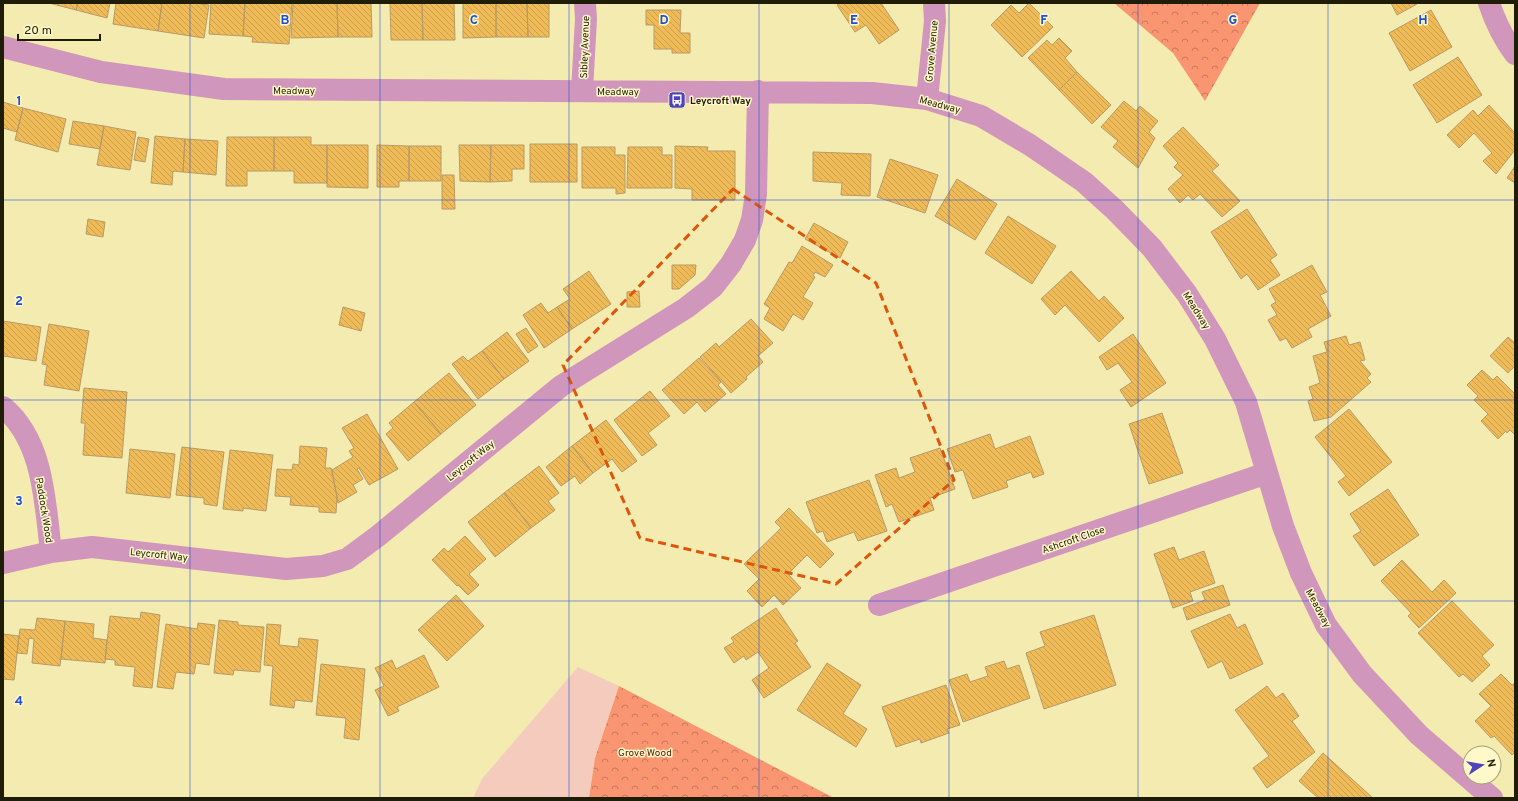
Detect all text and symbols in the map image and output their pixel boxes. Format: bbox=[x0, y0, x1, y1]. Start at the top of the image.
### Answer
text: B bbox=[281, 13, 290, 29]
text: C bbox=[470, 13, 478, 29]
text: D bbox=[659, 13, 669, 29]
text: E bbox=[850, 13, 858, 29]
text: F bbox=[1040, 13, 1048, 29]
text: G bbox=[1229, 13, 1238, 29]
text: H bbox=[1418, 13, 1428, 29]
scale bar bbox=[18, 16, 100, 42]
street label: Sibley Avenue bbox=[578, 16, 593, 79]
street label: Grove Avenue bbox=[923, 20, 942, 83]
text: 20 m bbox=[24, 23, 52, 39]
street label: Meadway bbox=[273, 85, 315, 98]
street label: Meadway bbox=[597, 86, 639, 99]
bus stop icon: Leycroft Way bbox=[667, 90, 687, 110]
text: 1 bbox=[16, 94, 22, 110]
street label: Meadway bbox=[918, 94, 962, 117]
place label: Leycroft Way bbox=[690, 95, 751, 108]
street label: Meadway bbox=[1179, 290, 1212, 332]
text: 2 bbox=[15, 294, 23, 310]
street label: Leycroft Way bbox=[444, 438, 498, 485]
street label: Paddock Wood bbox=[32, 476, 55, 544]
text: 3 bbox=[15, 494, 23, 510]
street label: Ashcroft Close bbox=[1040, 524, 1107, 557]
street label: Leycroft Way bbox=[129, 546, 188, 565]
street label: Meadway bbox=[1302, 587, 1333, 630]
text: 4 bbox=[15, 694, 23, 710]
north arrow bbox=[1462, 745, 1502, 785]
park label: Grove Wood bbox=[618, 747, 672, 760]
text: N bbox=[1483, 758, 1498, 768]

